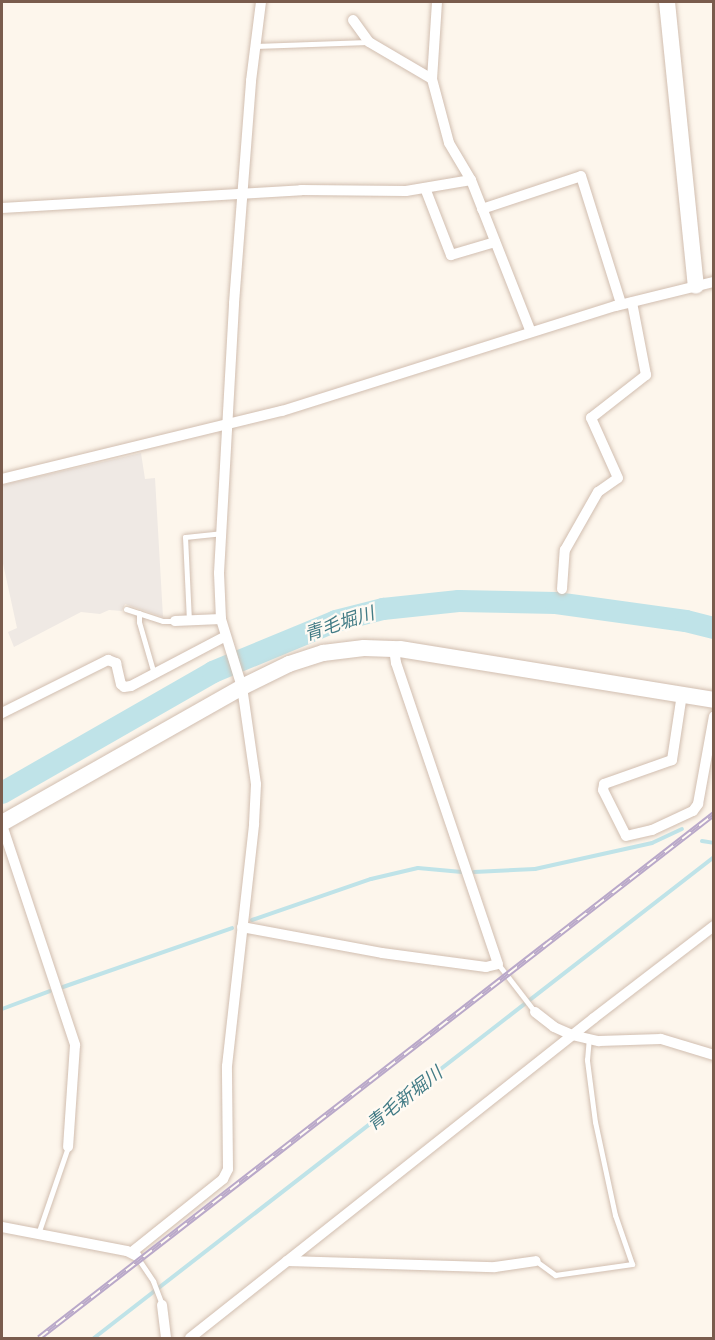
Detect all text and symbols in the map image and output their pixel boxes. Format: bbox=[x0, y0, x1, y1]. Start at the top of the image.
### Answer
water label: 青毛堀川 bbox=[301, 602, 377, 644]
water label: 青毛新堀川 bbox=[362, 1062, 446, 1134]

